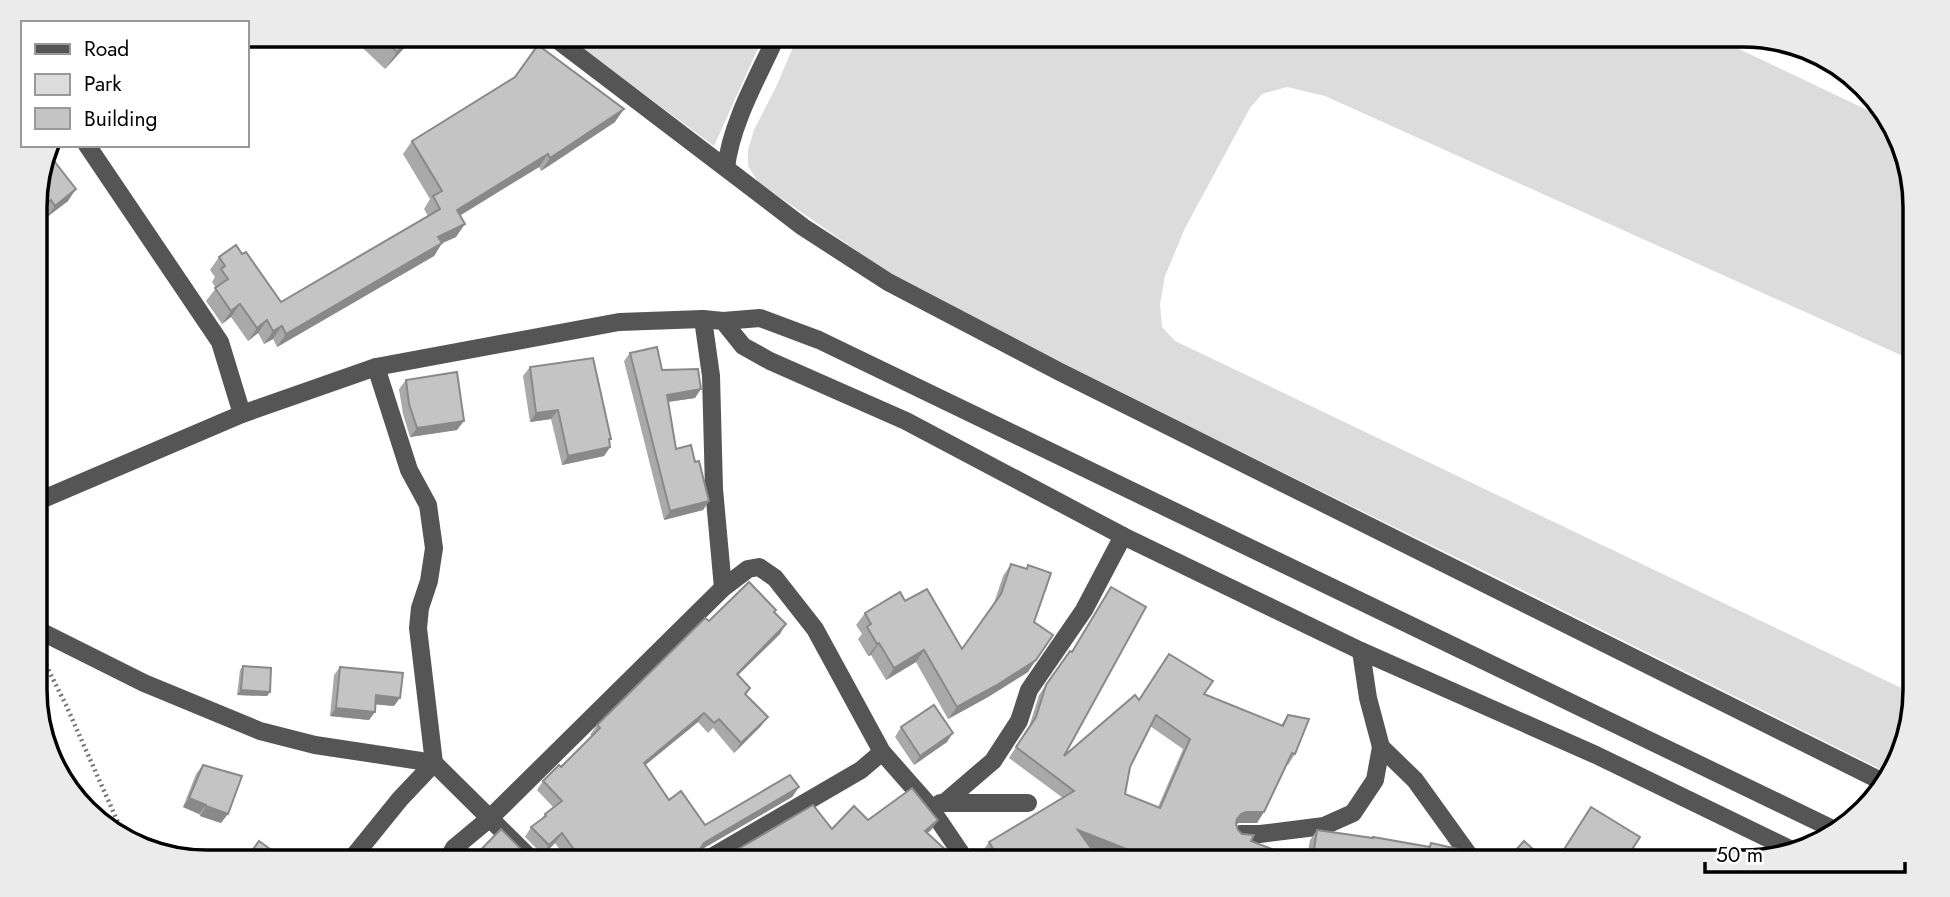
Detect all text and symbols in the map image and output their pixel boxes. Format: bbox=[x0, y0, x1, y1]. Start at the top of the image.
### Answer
legend bbox=[21, 21, 248, 147]
text: Road bbox=[84, 34, 129, 64]
text: Park bbox=[84, 69, 122, 99]
text: Building bbox=[84, 104, 157, 134]
scale bar bbox=[1705, 830, 1904, 874]
text: 50 m bbox=[1716, 840, 1763, 870]

